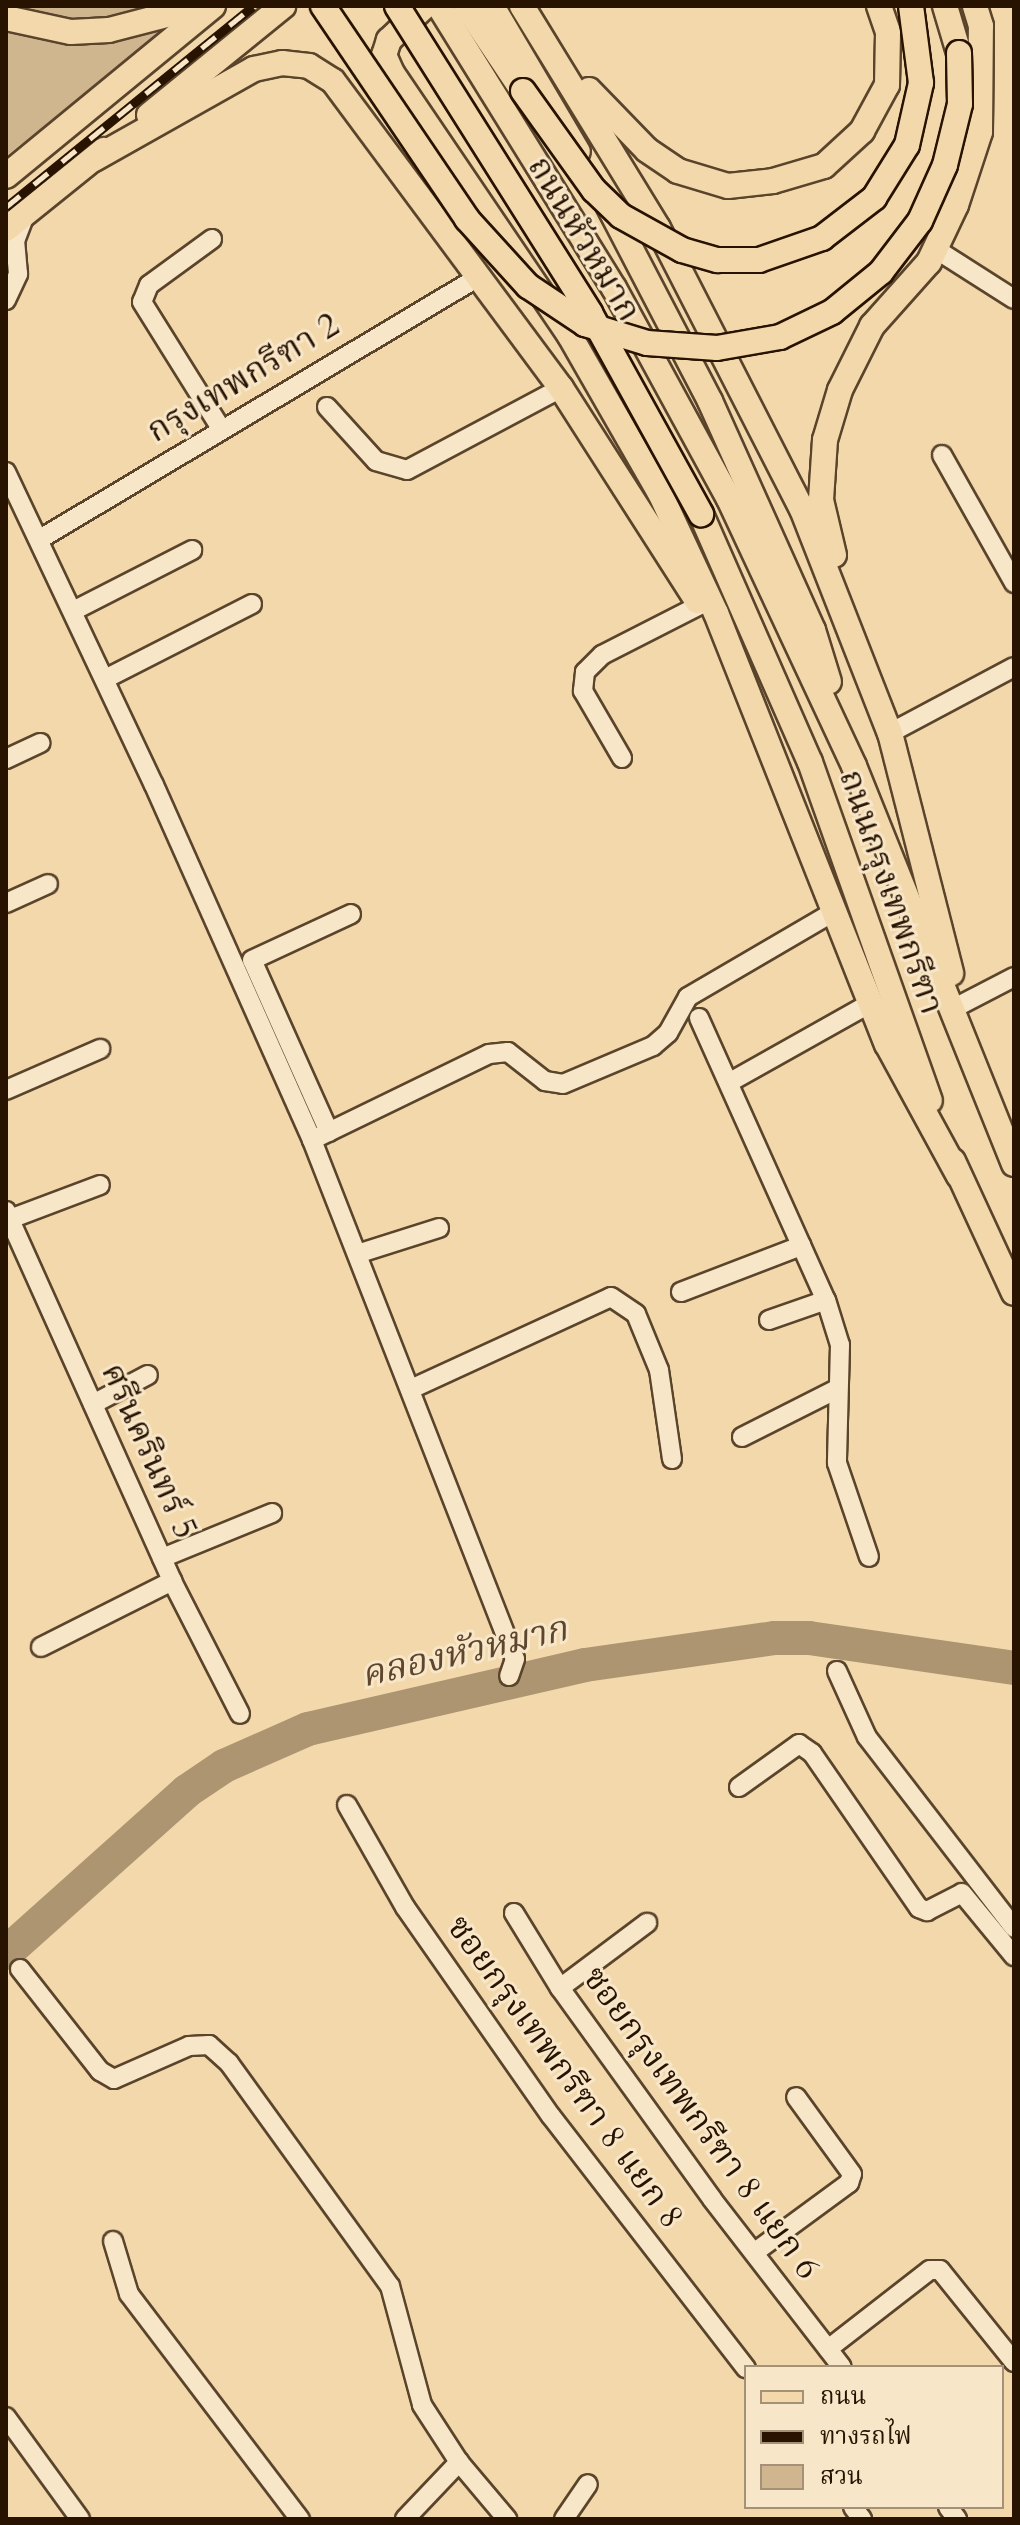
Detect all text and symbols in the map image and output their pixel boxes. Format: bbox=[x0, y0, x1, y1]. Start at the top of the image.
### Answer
street label: ถนนหัวหมาก bbox=[519, 149, 649, 329]
street label: กรุงเทพกรีฑา 2 bbox=[140, 305, 346, 451]
street label: ถนนกรุงเทพกรีฑา bbox=[830, 764, 952, 1020]
street label: ศรีนครินทร์ 5 bbox=[92, 1357, 206, 1545]
water label: คลองหัวหมาก bbox=[357, 1607, 571, 1697]
street label: ซอยกรุงเทพกรีฑา 8 แยก 8 bbox=[438, 1908, 692, 2236]
street label: ซอยกรุงเทพกรีฑา 8 แยก 6 bbox=[574, 1959, 828, 2287]
legend bbox=[744, 2365, 1004, 2509]
text: ถนน bbox=[820, 2380, 866, 2413]
text: ทางรถไฟ bbox=[820, 2420, 912, 2453]
text: สวน bbox=[820, 2460, 863, 2493]

